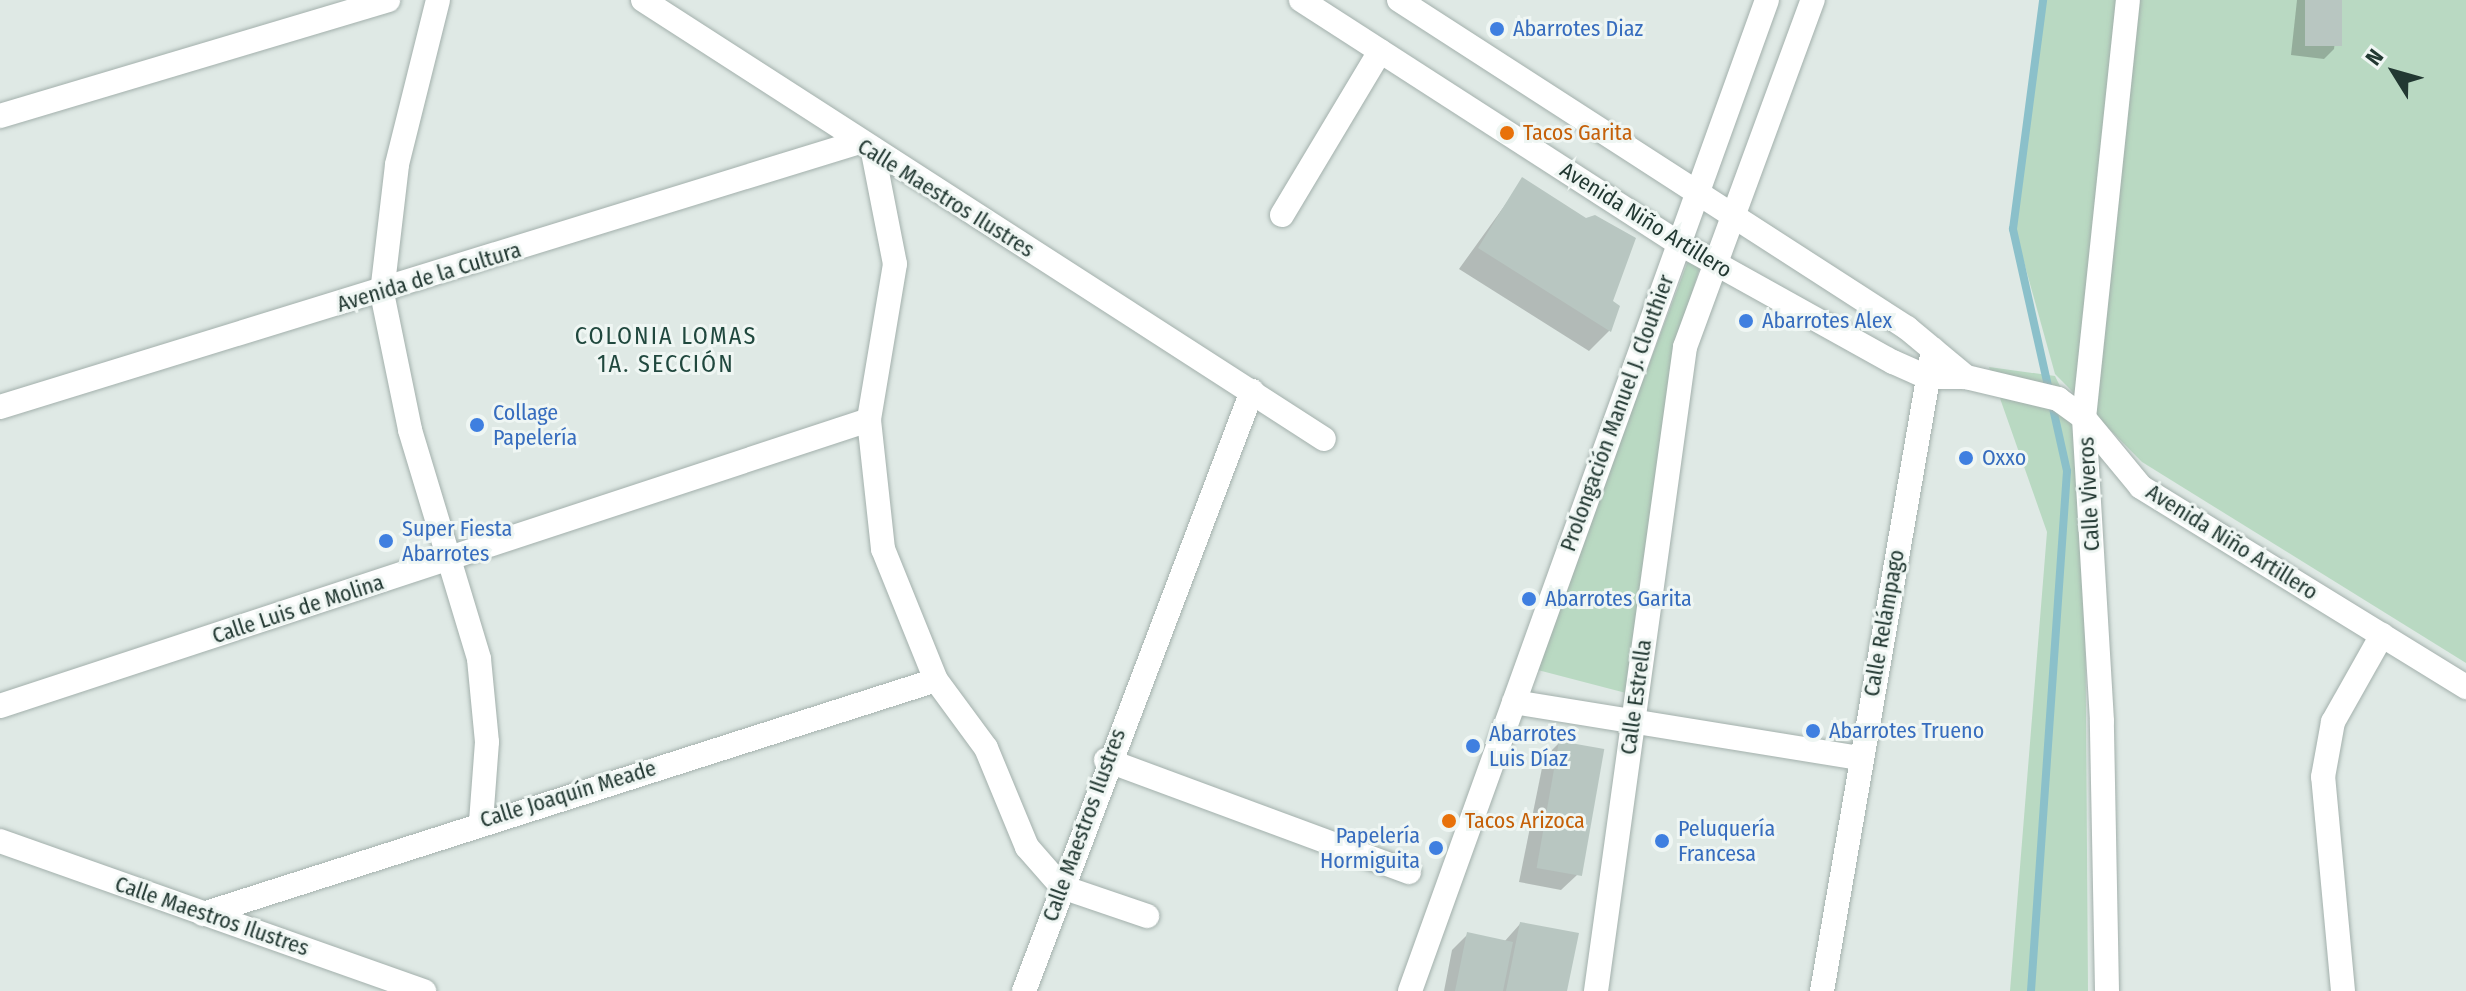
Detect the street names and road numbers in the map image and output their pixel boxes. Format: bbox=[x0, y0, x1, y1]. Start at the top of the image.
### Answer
street label: Calle Maestros Ilustres bbox=[853, 133, 1039, 263]
street label: Avenida Niño Artillero bbox=[1555, 157, 1737, 283]
street label: Avenida de la Cultura bbox=[334, 236, 524, 318]
street label: Prolongación Manuel J. Clouthier bbox=[1555, 271, 1679, 555]
street label: Calle Viveros bbox=[2073, 436, 2105, 552]
street label: Avenida Niño Artillero bbox=[2141, 479, 2323, 605]
street label: Calle Relámpago bbox=[1858, 548, 1910, 698]
street label: Calle Luis de Molina bbox=[209, 569, 387, 649]
street label: Calle Estrella bbox=[1615, 638, 1657, 756]
street label: Calle Maestros Ilustres bbox=[1037, 725, 1131, 925]
street label: Calle Joaquín Meade bbox=[477, 755, 659, 833]
street label: Calle Maestros Ilustres bbox=[112, 870, 312, 962]

